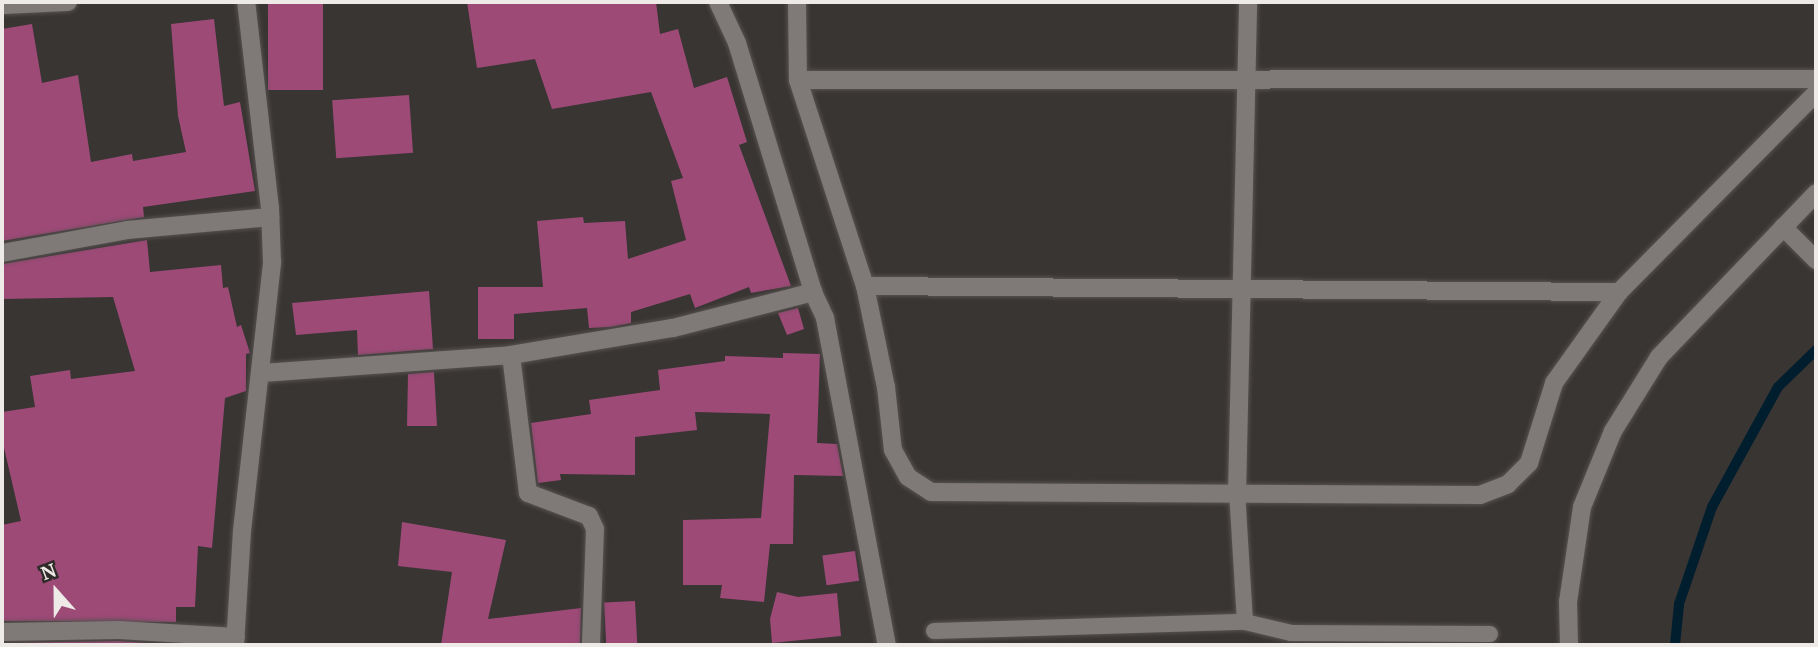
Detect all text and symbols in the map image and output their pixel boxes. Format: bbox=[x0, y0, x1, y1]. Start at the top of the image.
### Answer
north arrow bbox=[21, 556, 91, 626]
text: N bbox=[37, 557, 59, 585]

